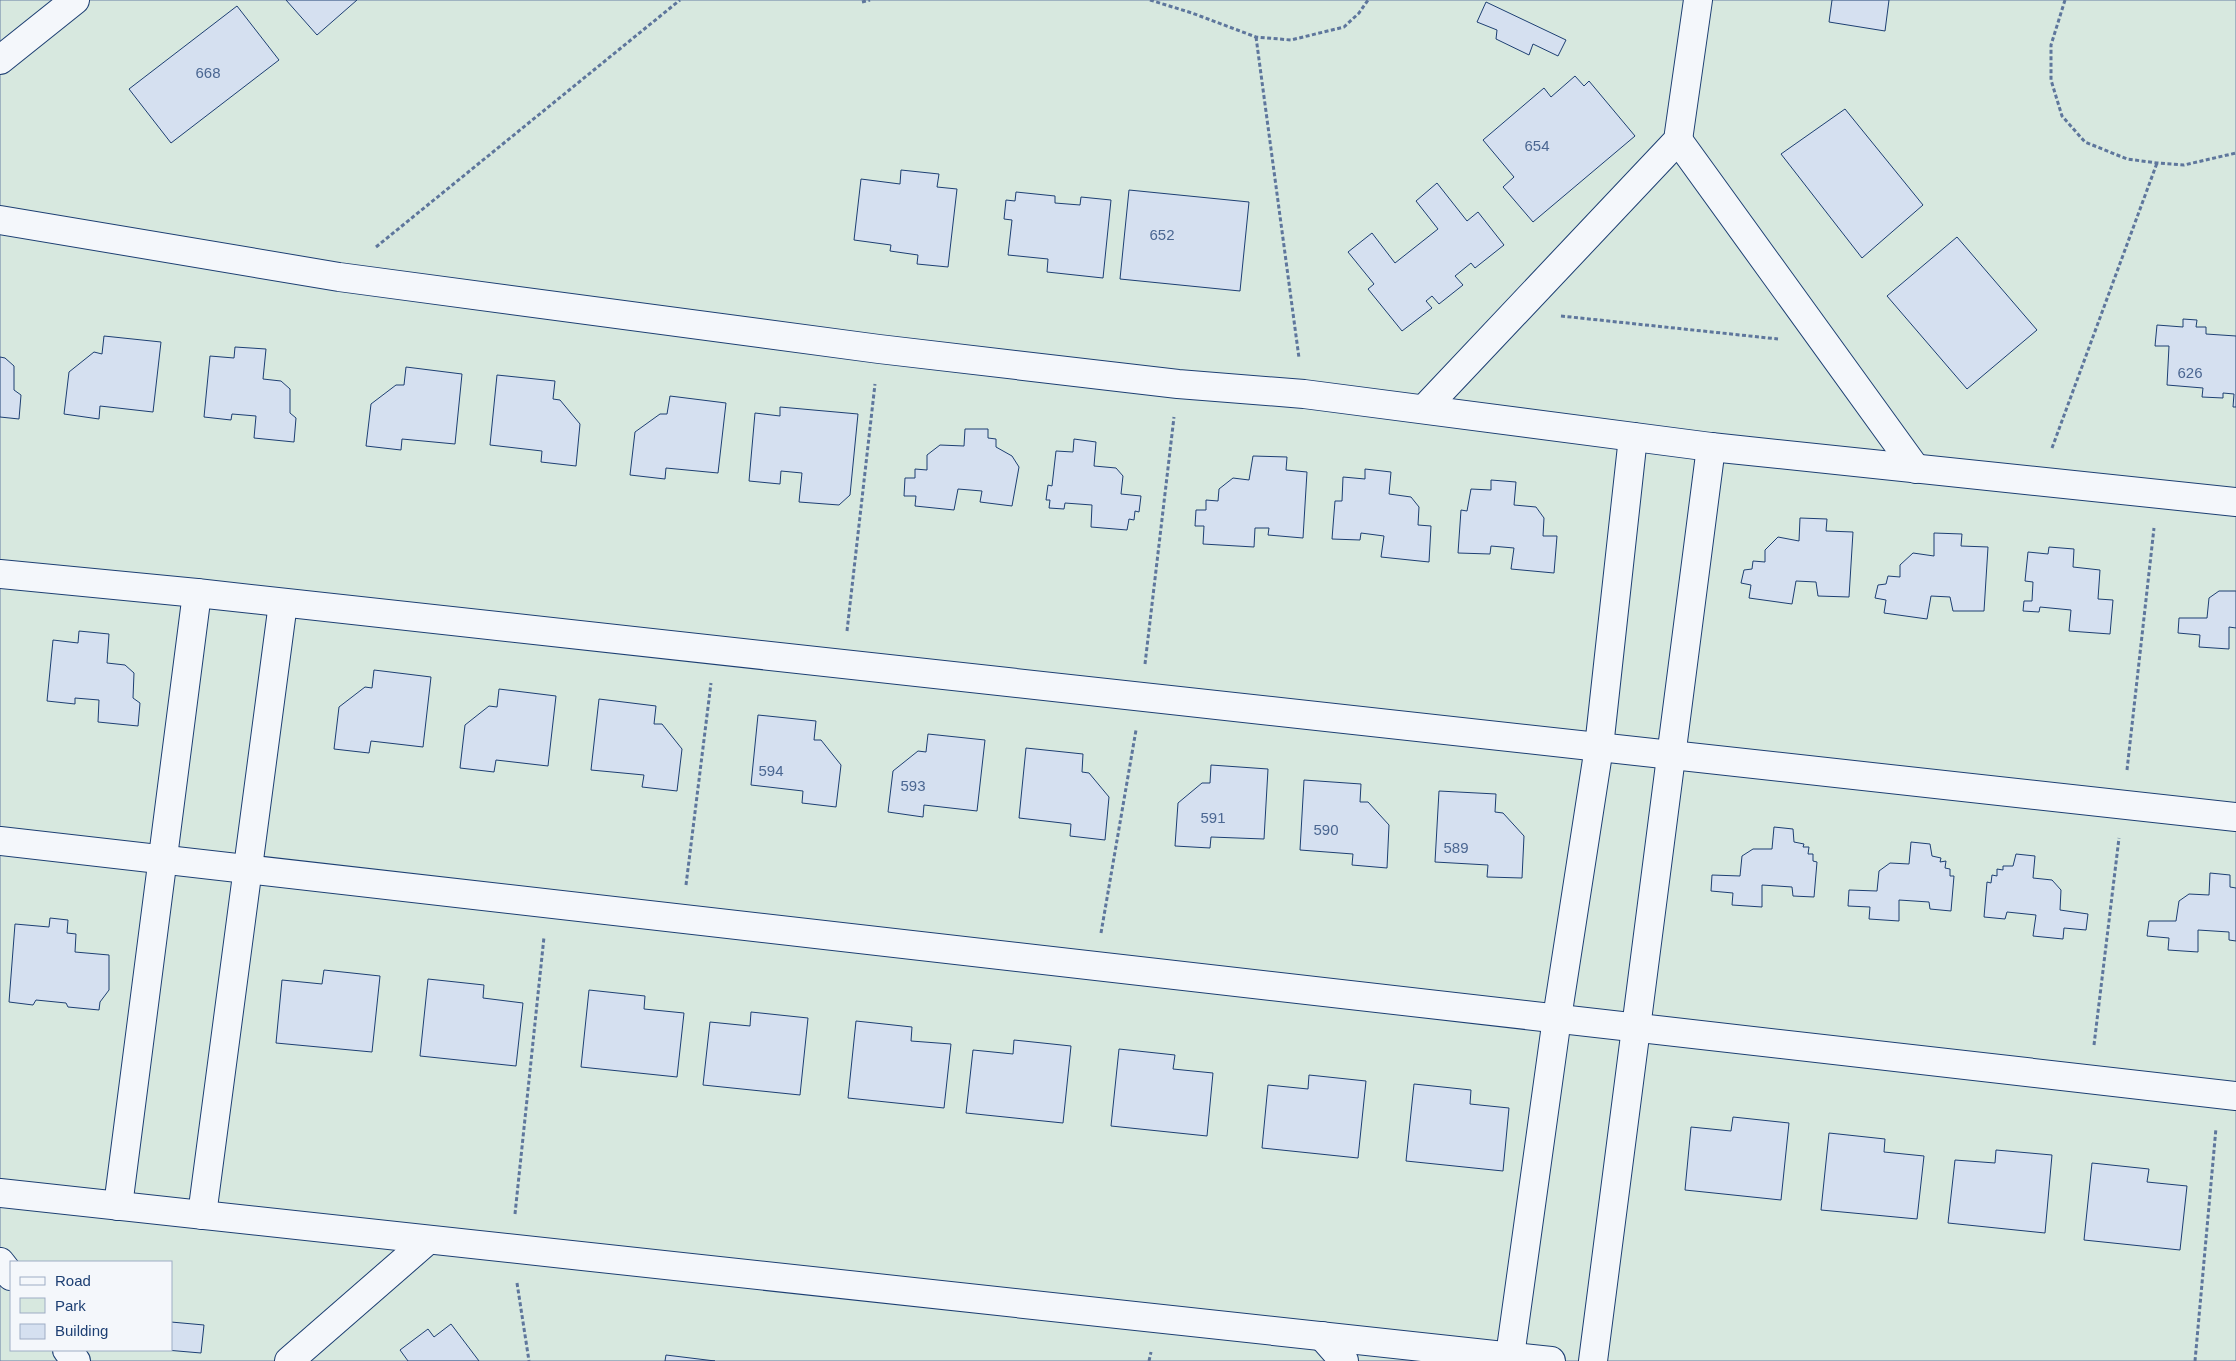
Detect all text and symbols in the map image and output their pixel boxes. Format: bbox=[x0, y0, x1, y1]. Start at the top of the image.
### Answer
house number: 668 bbox=[195, 64, 221, 81]
house number: 654 bbox=[1524, 137, 1550, 154]
house number: 652 bbox=[1149, 226, 1175, 243]
house number: 626 bbox=[2177, 364, 2203, 381]
house number: 594 bbox=[758, 762, 784, 779]
house number: 593 bbox=[900, 777, 926, 794]
house number: 591 bbox=[1200, 809, 1226, 826]
house number: 590 bbox=[1313, 821, 1339, 838]
house number: 589 bbox=[1443, 839, 1469, 856]
legend bbox=[10, 1261, 172, 1351]
text: Road bbox=[55, 1272, 91, 1289]
text: Park bbox=[55, 1297, 86, 1314]
text: Building bbox=[55, 1322, 108, 1339]

